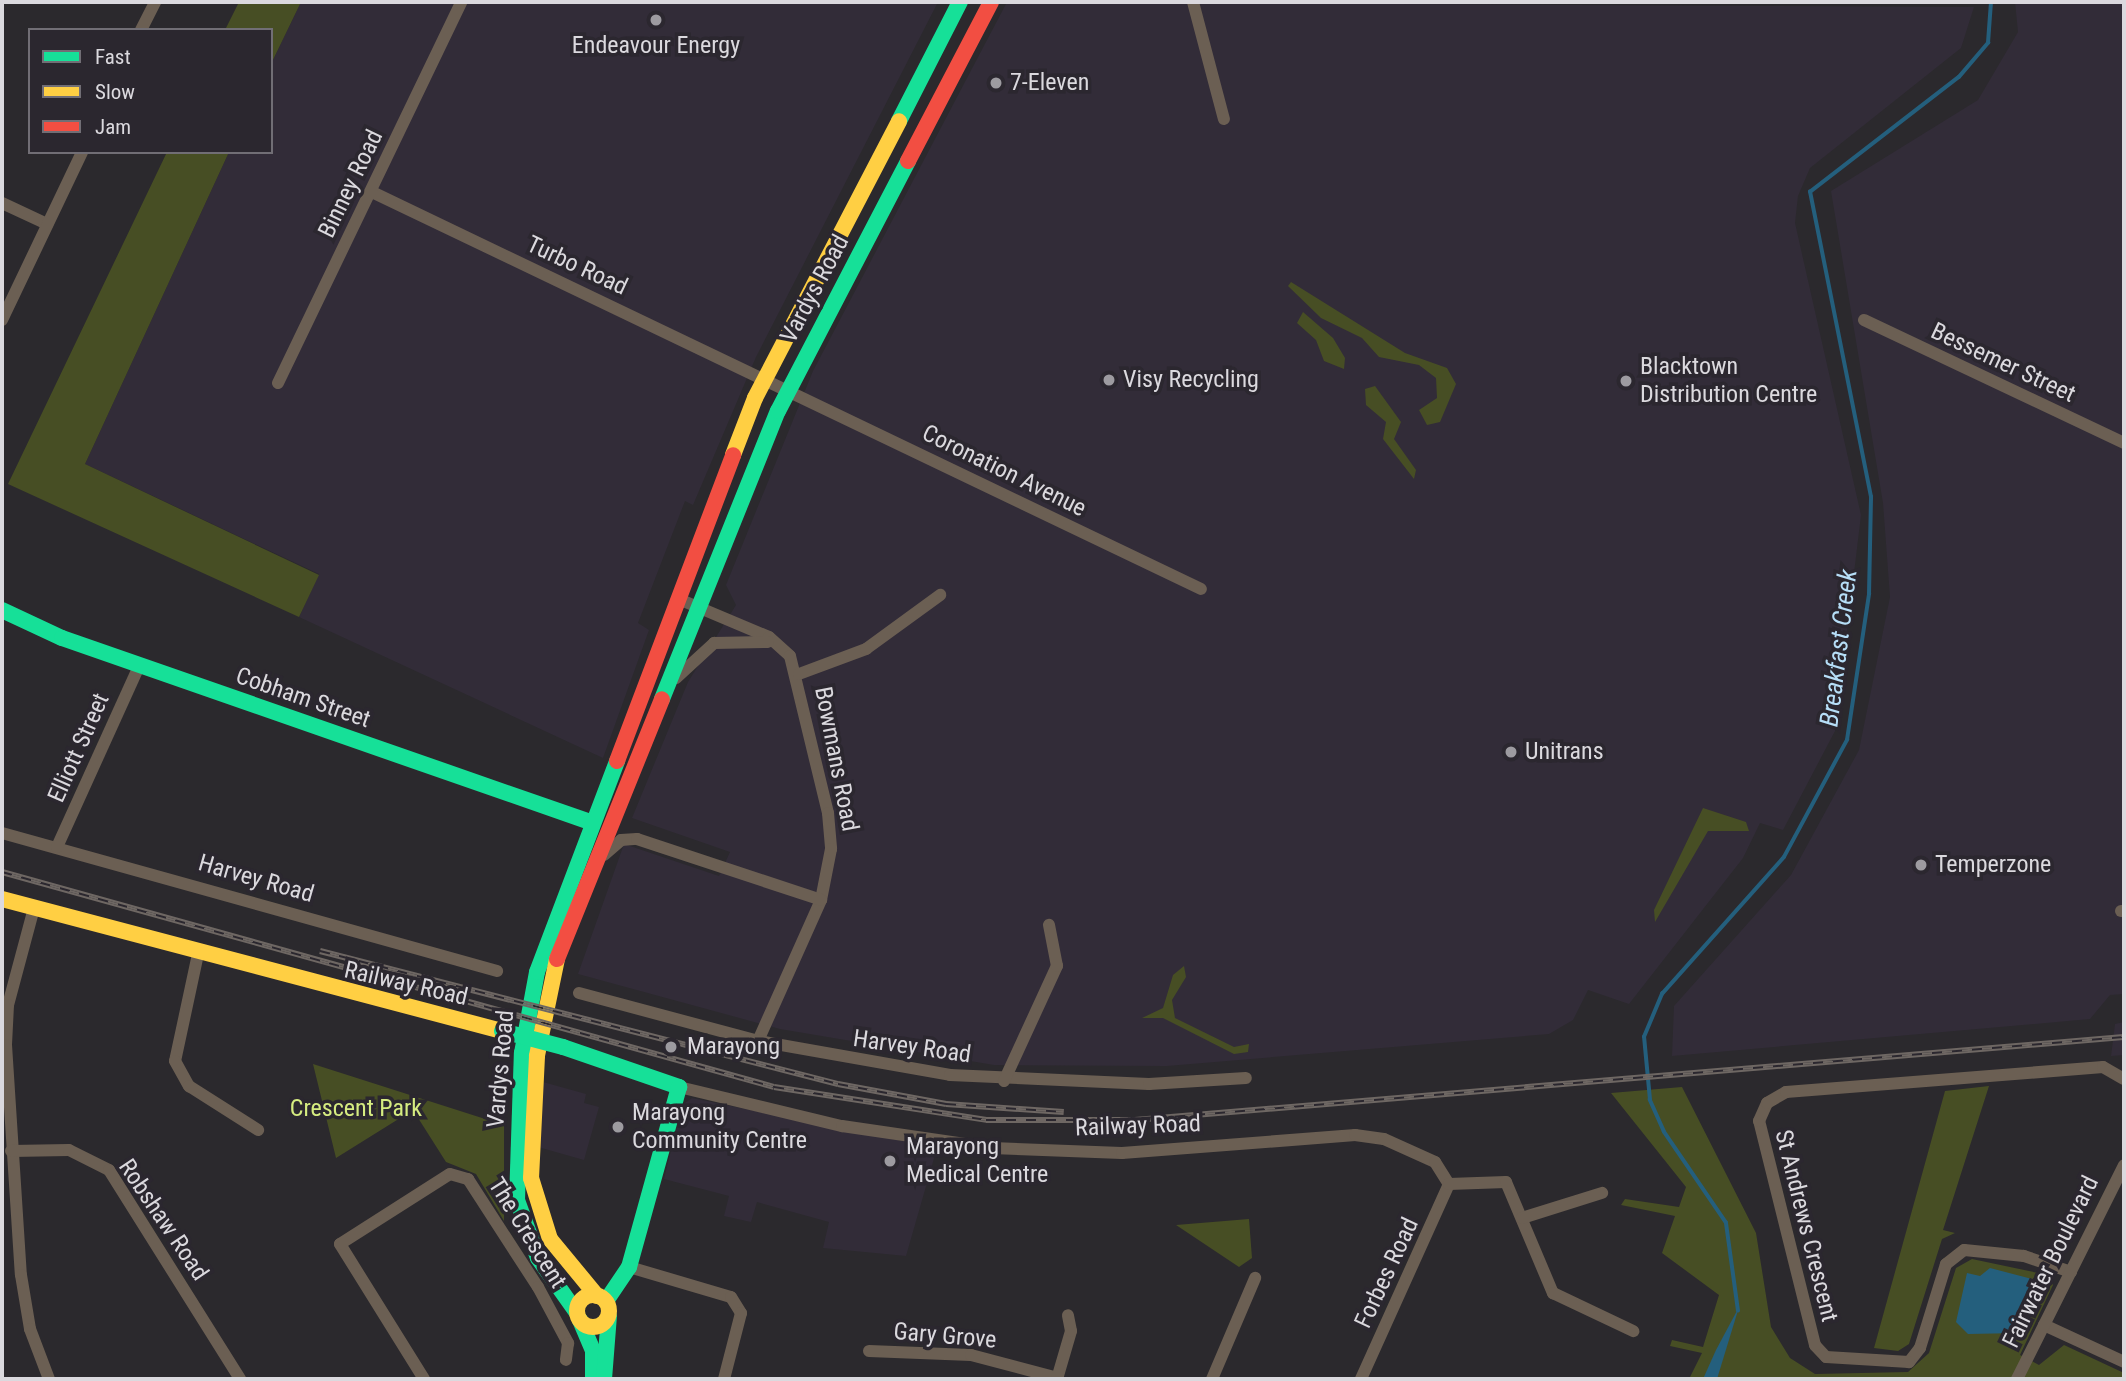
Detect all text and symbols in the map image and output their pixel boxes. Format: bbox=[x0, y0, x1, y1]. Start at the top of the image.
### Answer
marker: Endeavour Energy bbox=[648, 12, 664, 28]
legend bbox=[28, 28, 273, 154]
place label: Endeavour Energy bbox=[572, 32, 740, 60]
text: Fast bbox=[95, 45, 131, 69]
place label: 7-Eleven bbox=[1010, 69, 1089, 97]
marker: 7-Eleven bbox=[988, 75, 1004, 91]
text: Slow bbox=[95, 80, 135, 104]
text: Jam bbox=[95, 115, 131, 139]
street label: Binney Road bbox=[312, 125, 390, 243]
street label: Turbo Road bbox=[522, 230, 632, 302]
street label: Vardys Road bbox=[775, 230, 855, 348]
street label: Bessemer Street bbox=[1926, 317, 2080, 409]
place label: Blacktown Distribution Centre bbox=[1640, 353, 1817, 409]
place label: Visy Recycling bbox=[1123, 366, 1259, 394]
marker: Visy Recycling bbox=[1101, 372, 1117, 388]
marker: Blacktown Distribution Centre bbox=[1618, 373, 1634, 389]
street label: Coronation Avenue bbox=[917, 419, 1091, 523]
water label: Breakfast Creek bbox=[1814, 568, 1864, 728]
street label: Cobham Street bbox=[232, 662, 374, 734]
street label: Bowmans Road bbox=[808, 684, 864, 834]
street label: Elliott Street bbox=[42, 689, 116, 807]
place label: Unitrans bbox=[1525, 738, 1604, 766]
marker: Unitrans bbox=[1503, 744, 1519, 760]
street label: Harvey Road bbox=[195, 849, 317, 909]
place label: Temperzone bbox=[1935, 851, 2051, 879]
marker: Temperzone bbox=[1913, 857, 1929, 873]
street label: Railway Road bbox=[341, 956, 471, 1012]
street label: Vardys Road bbox=[482, 1009, 520, 1129]
street label: Harvey Road bbox=[851, 1024, 973, 1070]
place label: Marayong bbox=[687, 1033, 780, 1061]
marker: Marayong bbox=[661, 1037, 681, 1057]
park label: Crescent Park bbox=[290, 1095, 422, 1123]
place label: Marayong Community Centre bbox=[632, 1099, 807, 1155]
street label: Railway Road bbox=[1075, 1109, 1201, 1143]
marker: Marayong Community Centre bbox=[610, 1119, 626, 1135]
street label: St Andrews Crescent bbox=[1768, 1127, 1844, 1325]
place label: Marayong Medical Centre bbox=[906, 1133, 1048, 1189]
marker: Marayong Medical Centre bbox=[880, 1151, 900, 1171]
street label: Robshaw Road bbox=[112, 1154, 214, 1286]
street label: Fairwater Boulevard bbox=[1997, 1171, 2105, 1353]
street label: The Crescent bbox=[482, 1172, 572, 1294]
street label: Forbes Road bbox=[1349, 1213, 1425, 1333]
street label: Gary Grove bbox=[892, 1317, 998, 1355]

